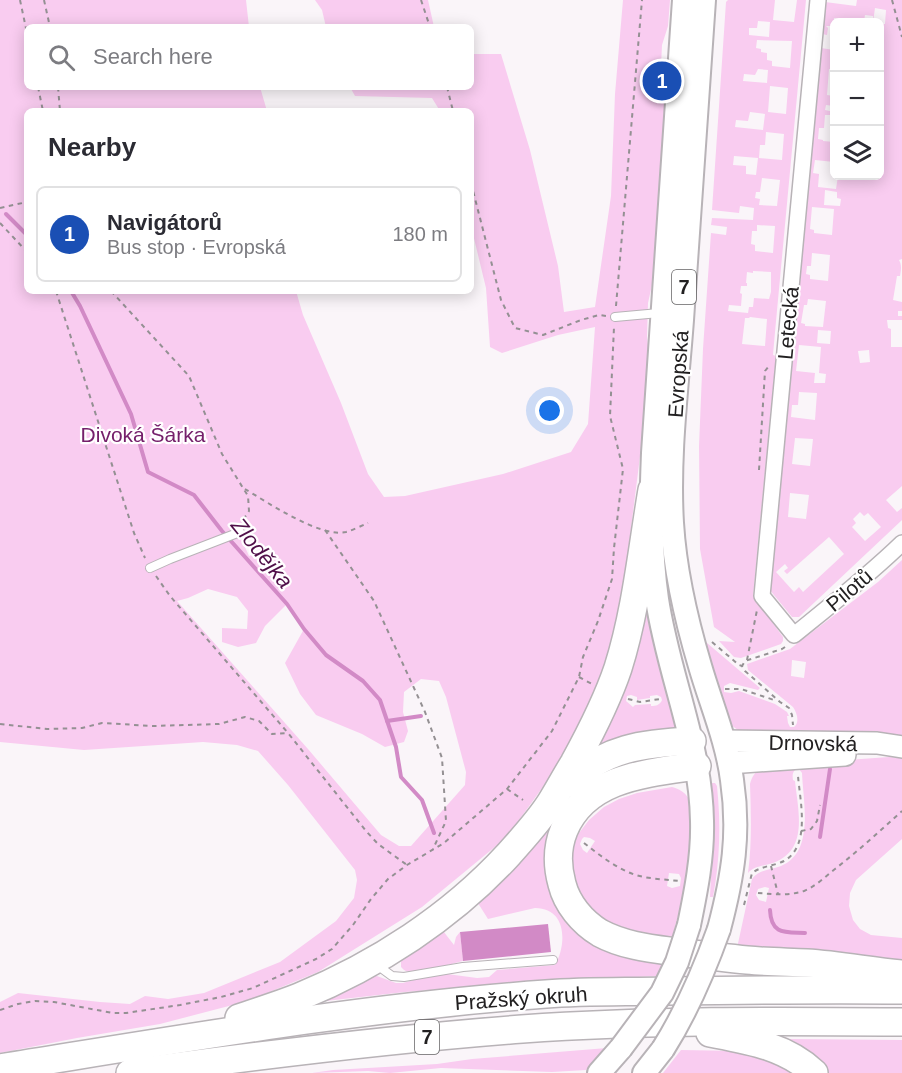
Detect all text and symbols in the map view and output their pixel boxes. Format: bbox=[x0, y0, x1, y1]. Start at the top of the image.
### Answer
map controls bbox=[830, 18, 884, 180]
button: + bbox=[830, 18, 884, 72]
search box bbox=[24, 24, 474, 90]
icon: search bbox=[45, 41, 78, 74]
text: Search here bbox=[93, 44, 213, 69]
pin: 1 bbox=[642, 58, 682, 104]
button: − bbox=[830, 72, 884, 126]
button: layers bbox=[830, 126, 884, 180]
text: Nearby bbox=[48, 132, 136, 162]
text: Navigátorů bbox=[107, 210, 222, 235]
text: 1 bbox=[64, 223, 75, 245]
text: 180 m bbox=[392, 223, 448, 245]
text: Bus stop · Evropská bbox=[107, 236, 286, 258]
road number: 7 bbox=[672, 270, 696, 304]
street label: Letecká bbox=[773, 285, 803, 361]
street label: Evropská bbox=[663, 329, 693, 418]
your location bbox=[535, 396, 564, 425]
park label: Divoká Šárka bbox=[81, 423, 206, 446]
water label: Zlodějka bbox=[225, 512, 298, 593]
street label: Pilotů bbox=[821, 564, 877, 616]
street label: Drnovská bbox=[768, 731, 858, 755]
street label: Pražský okruh bbox=[454, 982, 588, 1014]
road number: 7 bbox=[415, 1020, 439, 1054]

